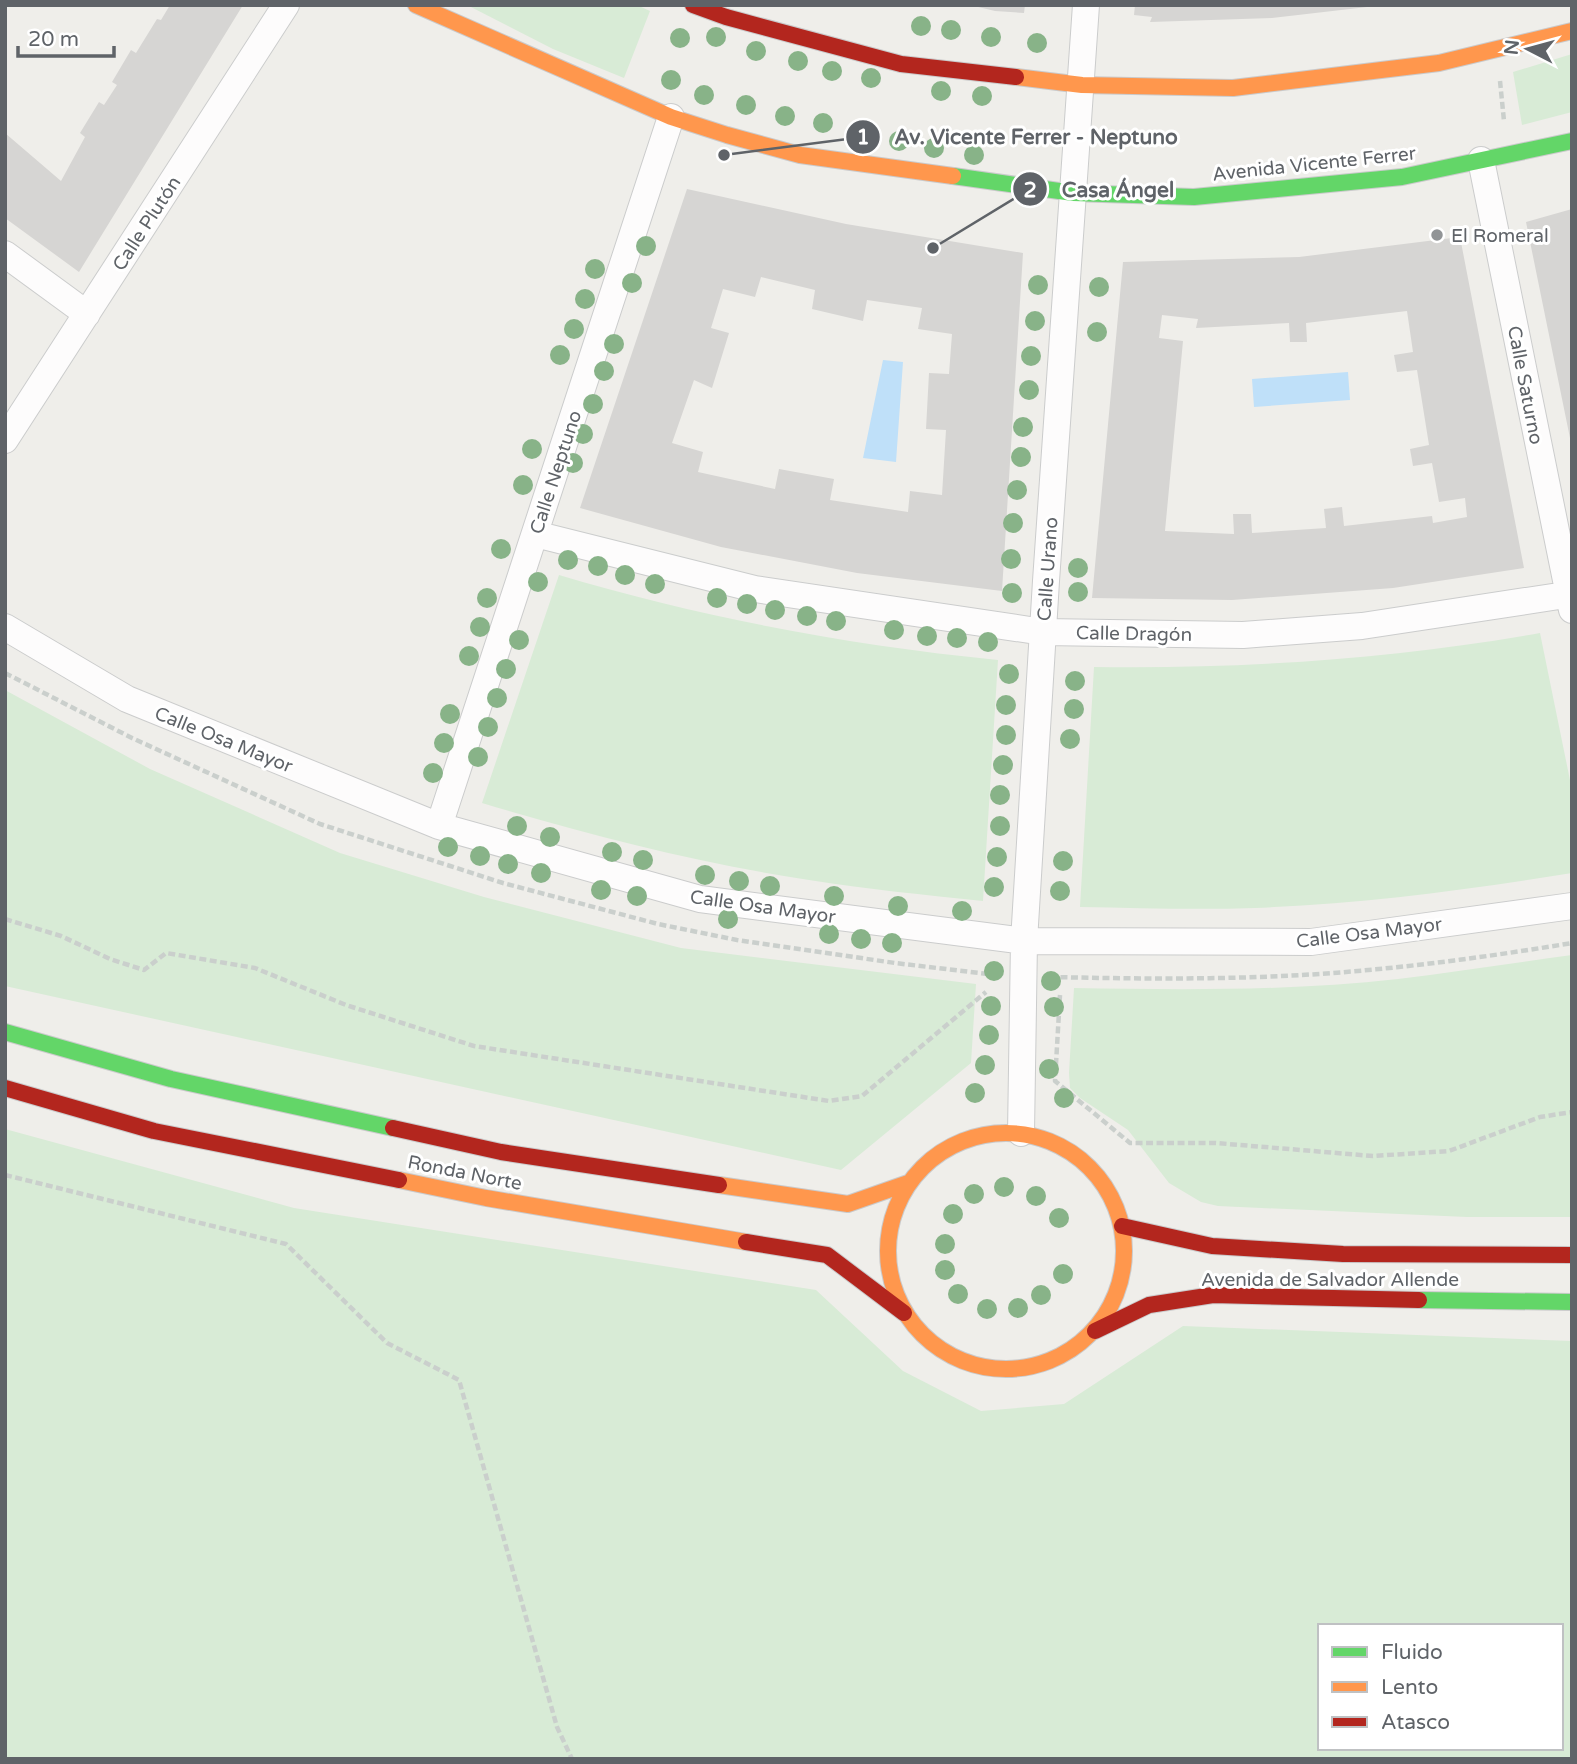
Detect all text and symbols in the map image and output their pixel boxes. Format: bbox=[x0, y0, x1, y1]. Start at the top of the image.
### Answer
scale bar bbox=[18, 14, 114, 58]
north arrow bbox=[1493, 14, 1563, 84]
text: 20 m bbox=[28, 27, 79, 52]
text: N bbox=[1500, 39, 1524, 56]
callout: Av. Vicente Ferrer - Neptuno bbox=[845, 116, 1192, 158]
text: 1 bbox=[856, 125, 870, 150]
text: Av. Vicente Ferrer - Neptuno bbox=[894, 125, 1178, 150]
street label: Avenida Vicente Ferrer bbox=[1211, 142, 1418, 186]
callout: Casa Ángel bbox=[1013, 168, 1188, 210]
street label: Calle Plutón bbox=[108, 172, 186, 275]
text: Casa Ángel bbox=[1062, 177, 1174, 203]
text: 2 bbox=[1023, 178, 1037, 203]
place label: El Romeral bbox=[1451, 225, 1549, 247]
marker: El Romeral bbox=[1429, 227, 1445, 243]
street label: Calle Saturno bbox=[1503, 324, 1547, 446]
street label: Calle Neptuno bbox=[526, 408, 586, 537]
street label: Calle Urano bbox=[1033, 516, 1063, 622]
street label: Calle Dragón bbox=[1076, 622, 1192, 646]
street label: Calle Osa Mayor bbox=[151, 702, 296, 778]
street label: Calle Osa Mayor bbox=[689, 886, 838, 928]
street label: Calle Osa Mayor bbox=[1295, 913, 1444, 953]
street label: Ronda Norte bbox=[406, 1151, 524, 1195]
street label: Avenida de Salvador Allende bbox=[1201, 1269, 1459, 1291]
legend bbox=[1318, 1624, 1563, 1750]
text: Fluido bbox=[1381, 1640, 1443, 1665]
text: Lento bbox=[1381, 1675, 1438, 1700]
text: Atasco bbox=[1381, 1710, 1450, 1735]

